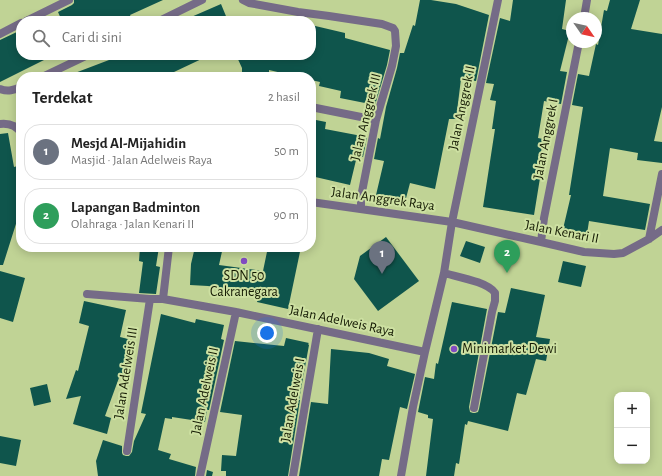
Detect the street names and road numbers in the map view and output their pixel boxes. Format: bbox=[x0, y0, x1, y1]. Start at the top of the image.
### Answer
street label: Jalan Anggrek II bbox=[446, 65, 478, 151]
street label: Jalan Anggrek III bbox=[348, 72, 384, 162]
street label: Jalan Anggrek I bbox=[531, 97, 561, 181]
street label: Jalan Anggrek Raya bbox=[330, 185, 436, 213]
street label: Jalan Kenari II bbox=[524, 218, 600, 246]
street label: Jalan Adelweis Raya bbox=[288, 303, 396, 339]
street label: Jalan Adelweis III bbox=[112, 326, 140, 420]
street label: Jalan Adelweis II bbox=[189, 346, 221, 436]
street label: Jalan Adelweis I bbox=[279, 357, 307, 443]

